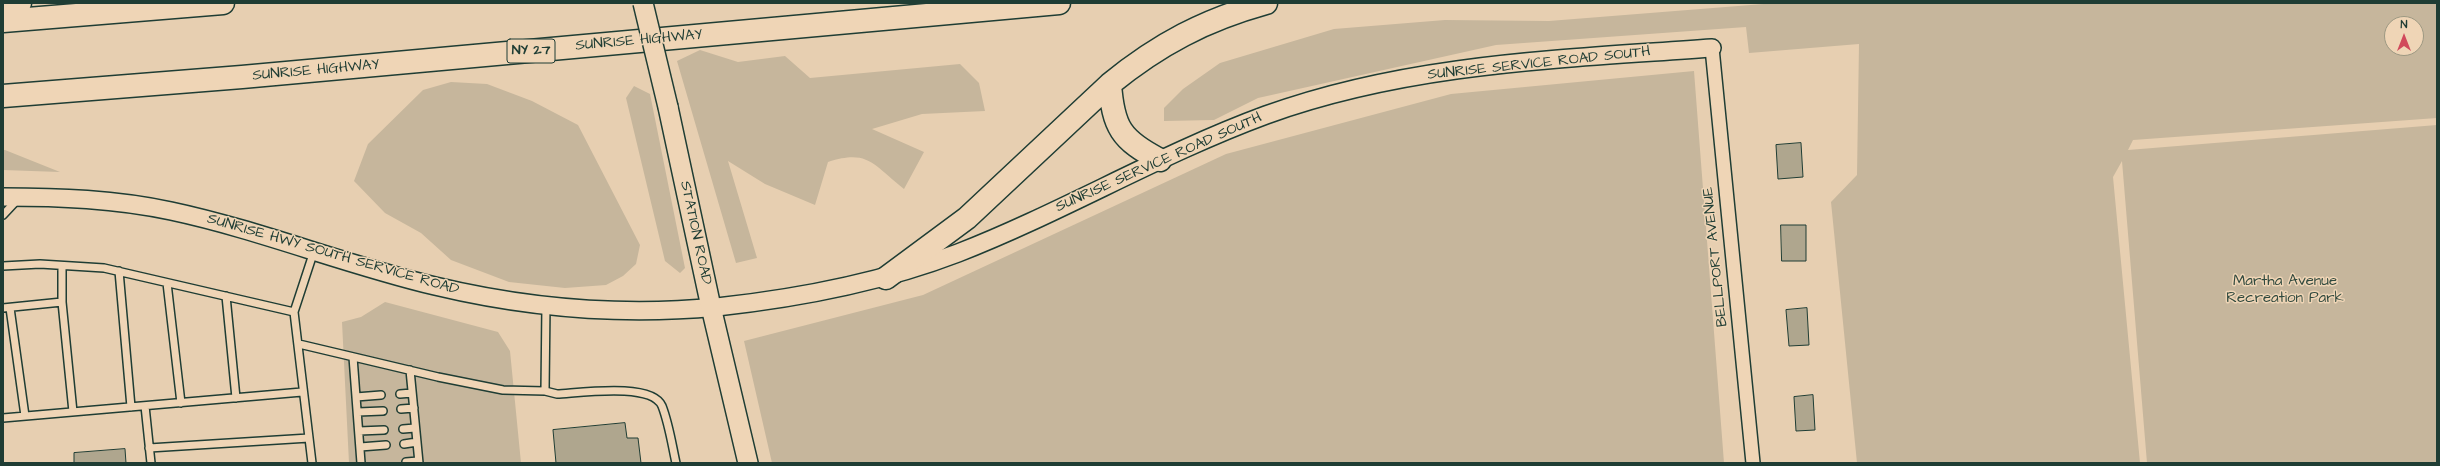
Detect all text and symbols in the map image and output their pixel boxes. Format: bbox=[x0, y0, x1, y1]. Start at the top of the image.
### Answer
north arrow bbox=[2384, 16, 2424, 56]
text: N bbox=[2401, 17, 2407, 32]
street label: SUNRISE HIGHWAY bbox=[575, 26, 703, 56]
road number: NY 27 bbox=[507, 39, 555, 63]
street label: SUNRISE SERVICE ROAD SOUTH bbox=[1427, 43, 1651, 85]
street label: SUNRISE HIGHWAY bbox=[252, 56, 380, 86]
street label: SUNRISE SERVICE ROAD SOUTH bbox=[1053, 109, 1265, 217]
street label: STATION ROAD bbox=[675, 179, 715, 287]
street label: BELLPORT AVENUE bbox=[1700, 186, 1732, 328]
street label: SUNRISE HWY SOUTH SERVICE ROAD bbox=[205, 210, 461, 300]
park label: Martha Avenue Recreation Park bbox=[2226, 273, 2344, 308]

